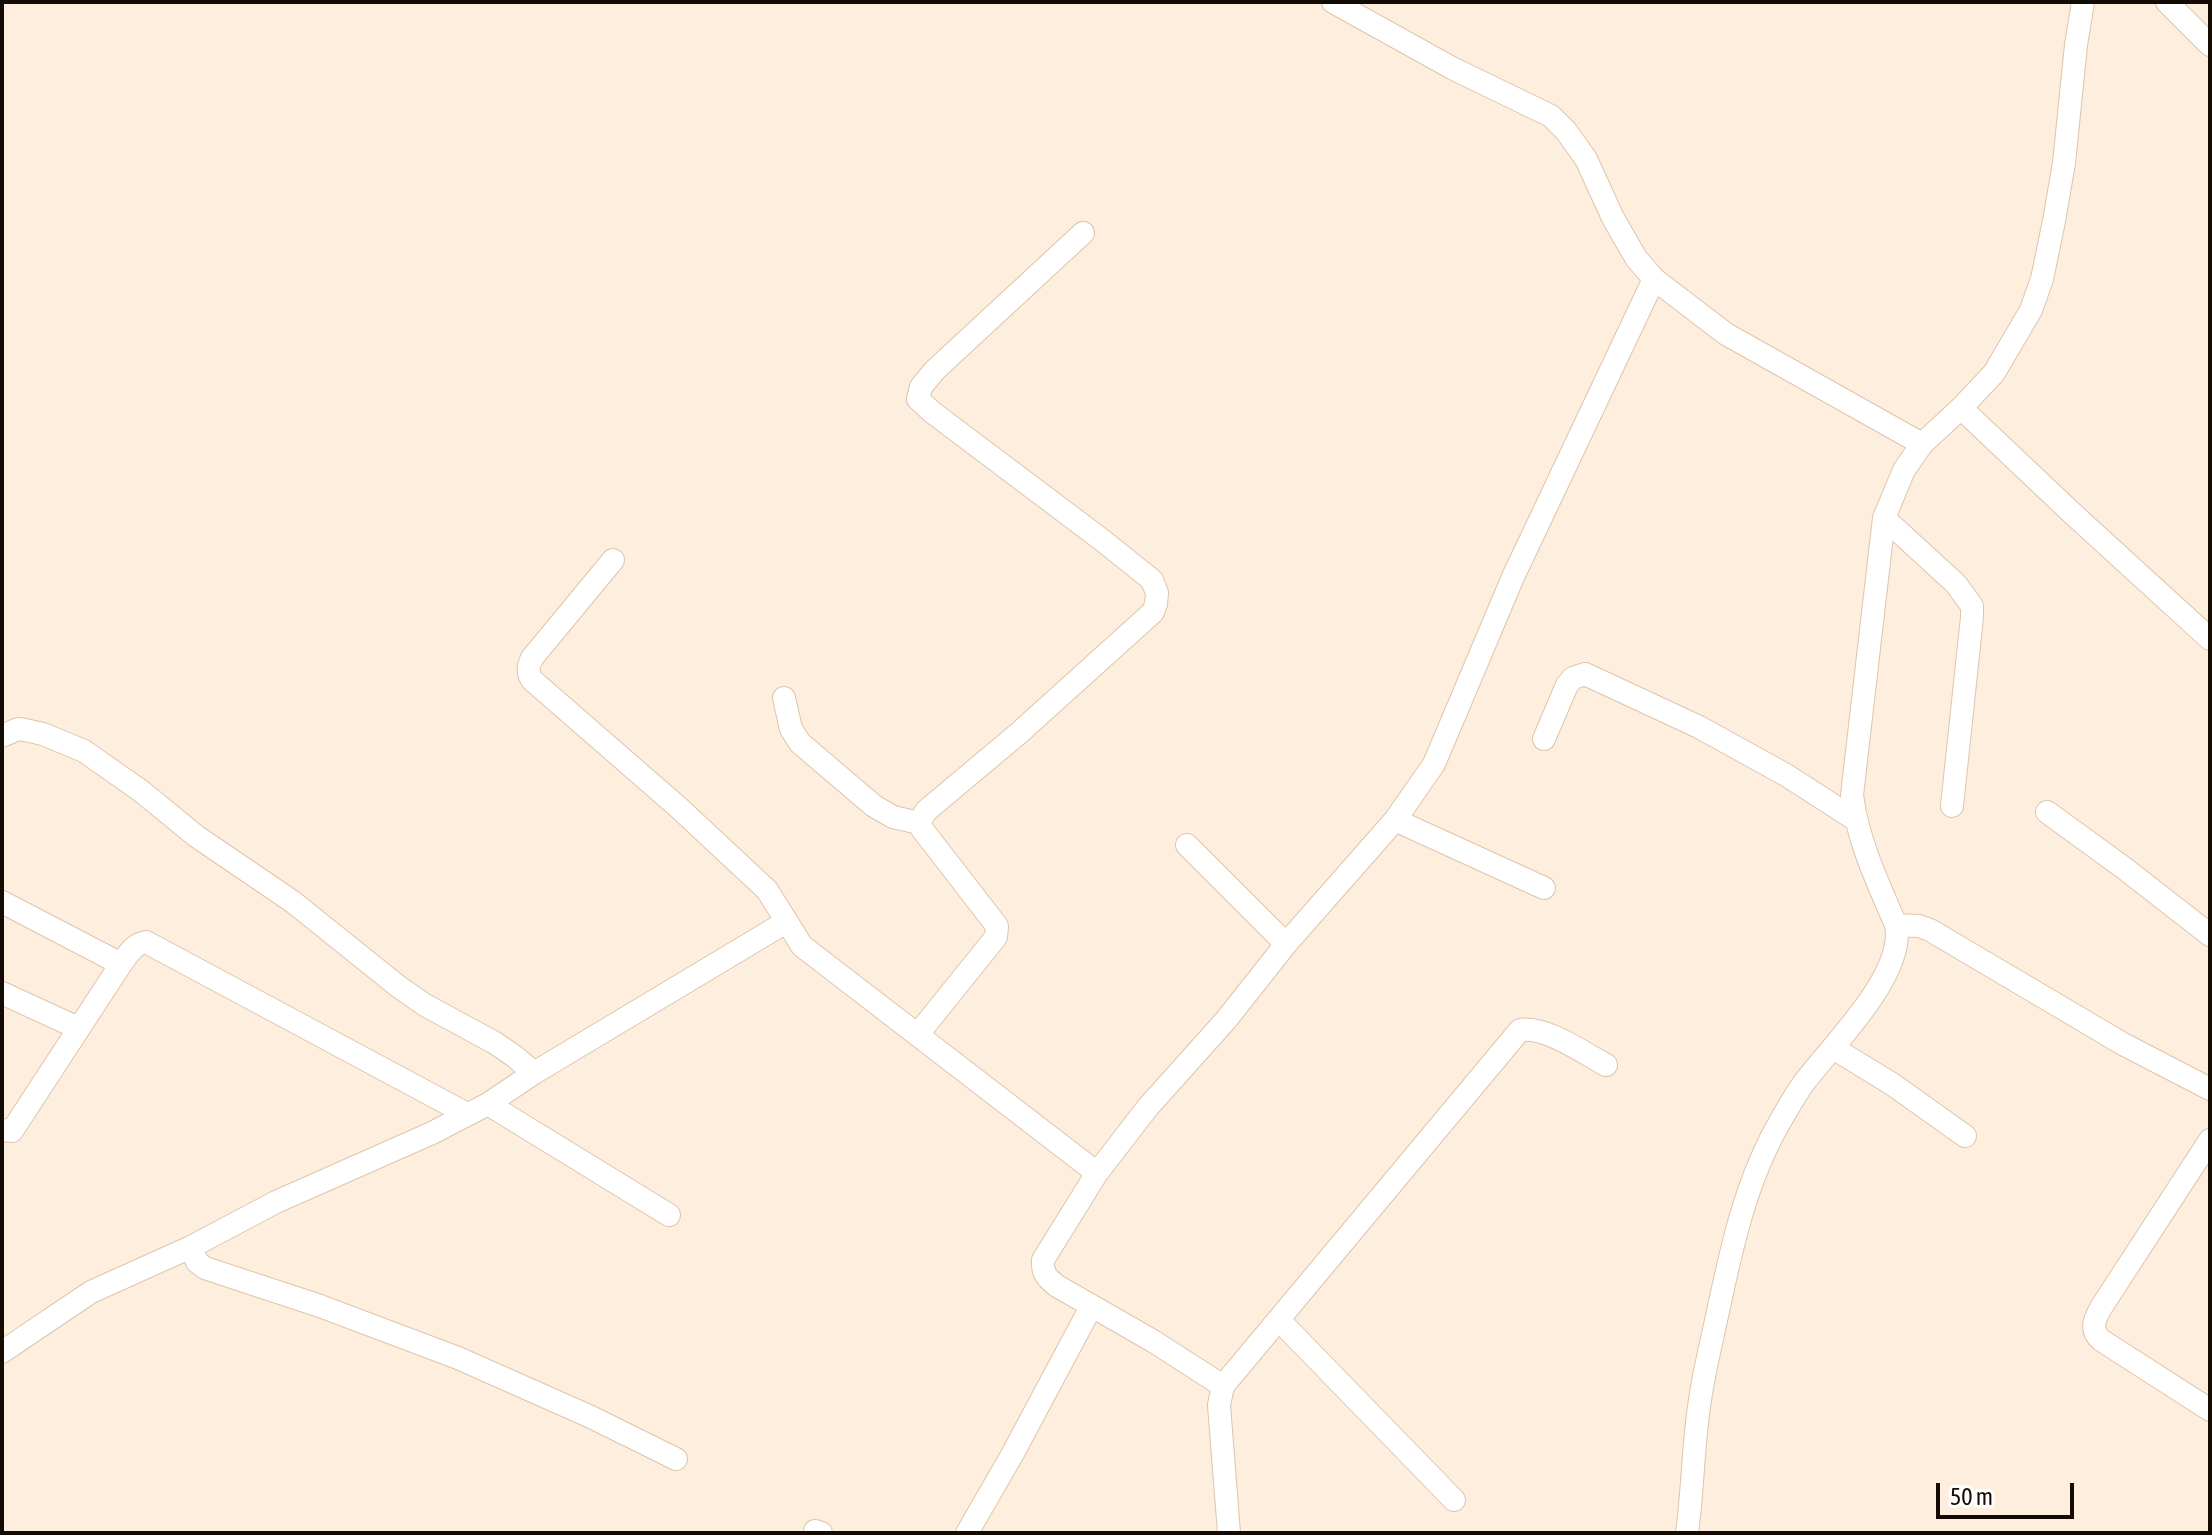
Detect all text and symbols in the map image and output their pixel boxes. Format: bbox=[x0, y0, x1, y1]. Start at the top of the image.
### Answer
scale bar bbox=[1940, 1467, 2078, 1517]
text: 50 m bbox=[1950, 1483, 1993, 1510]

